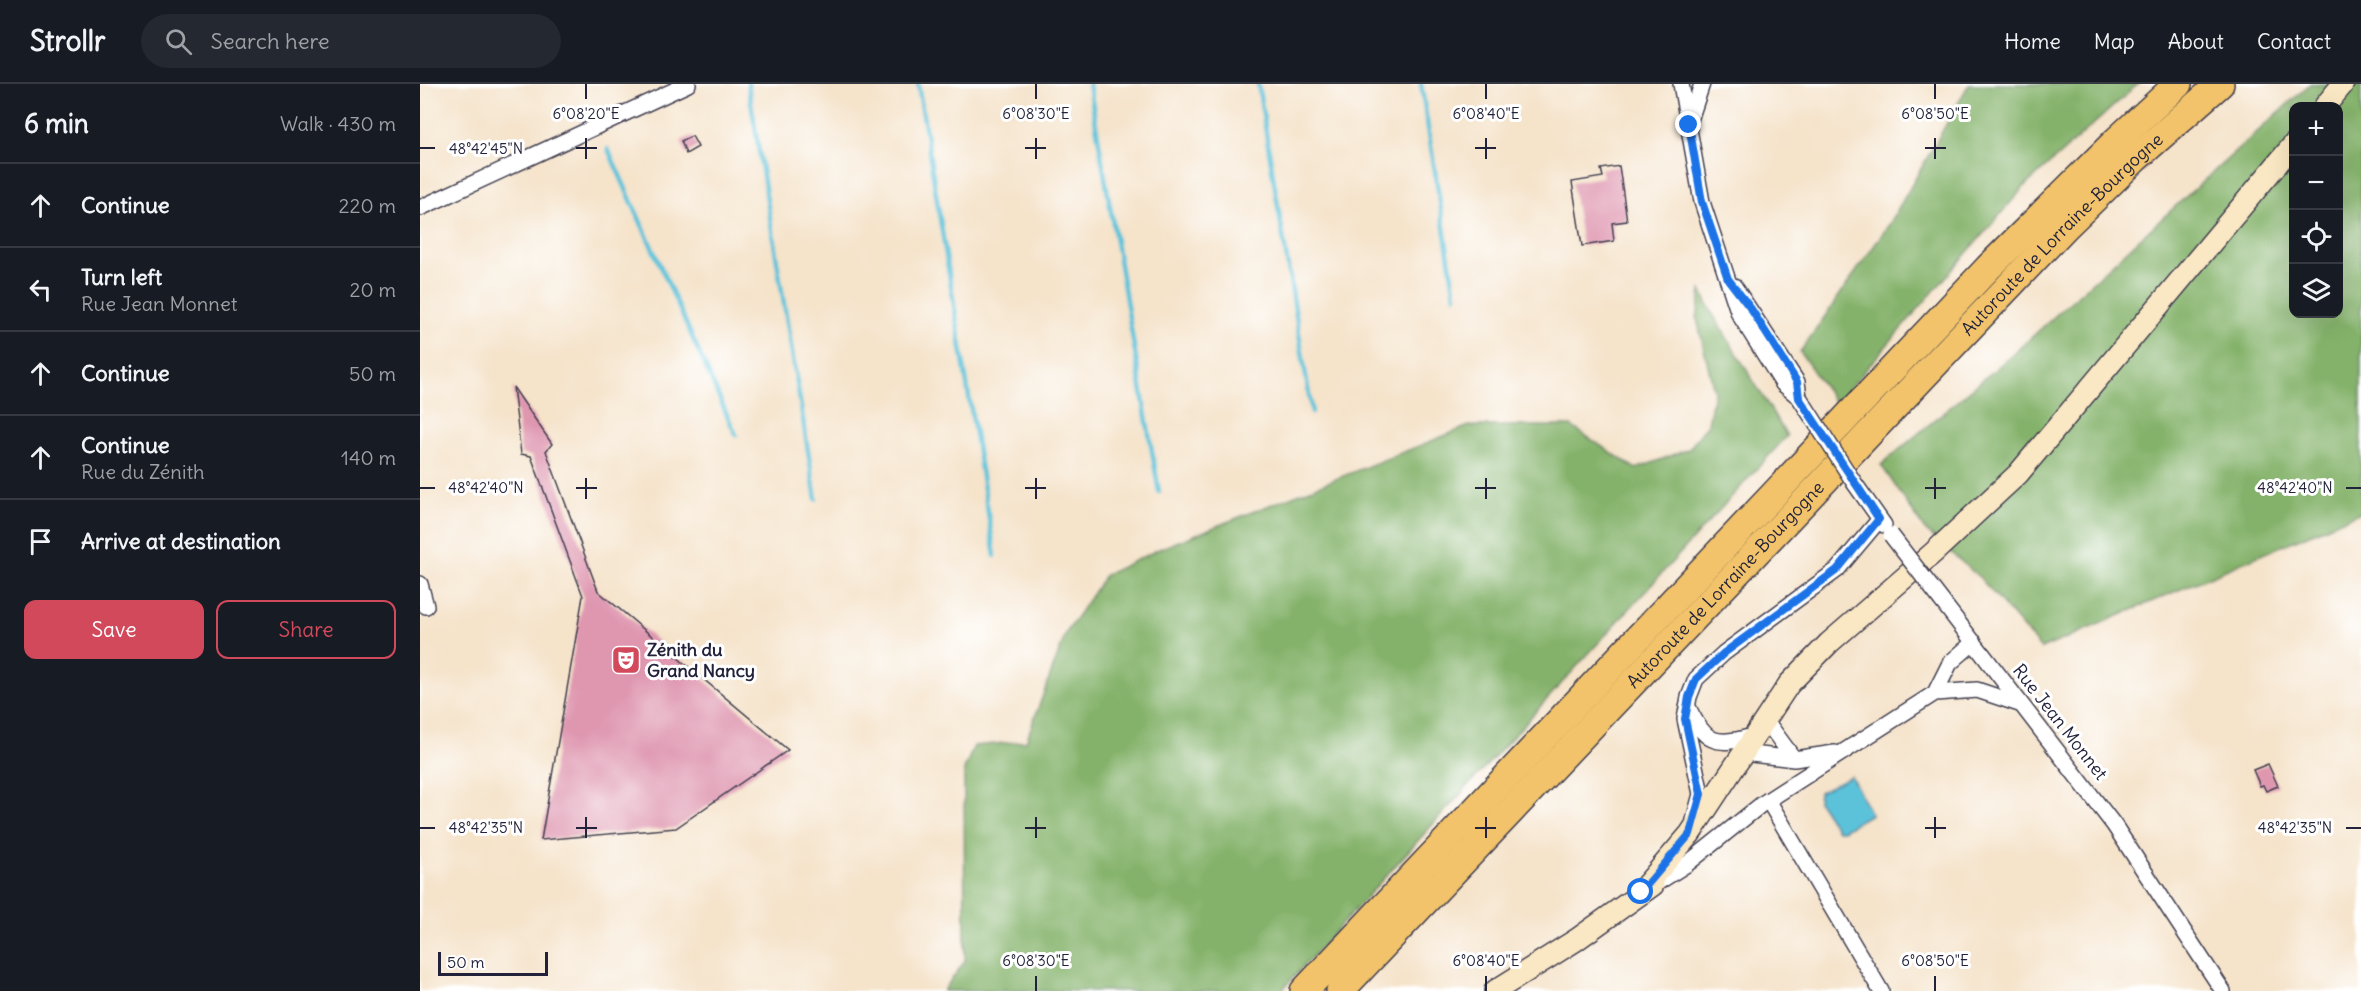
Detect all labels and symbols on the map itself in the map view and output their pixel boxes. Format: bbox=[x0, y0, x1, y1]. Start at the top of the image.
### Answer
text: 6°08'20"E bbox=[552, 104, 620, 123]
text: 6°08'30"E bbox=[1002, 104, 1070, 123]
text: 6°08'40"E bbox=[1452, 104, 1520, 123]
text: 6°08'50"E bbox=[1901, 104, 1969, 123]
route end bbox=[1675, 111, 1701, 137]
street label: Autoroute de Lorraine-Bourgogne bbox=[1956, 128, 2167, 340]
text: 48°42'45"N bbox=[449, 139, 523, 158]
street label: Autoroute de Lorraine-Bourgogne bbox=[1621, 476, 1829, 693]
text: 48°42'40"N bbox=[448, 478, 524, 497]
text: 48°42'40"N bbox=[2257, 478, 2333, 497]
place label: Zénith du Grand Nancy bbox=[647, 638, 755, 682]
theatre icon: Zénith du Grand Nancy bbox=[610, 644, 642, 676]
street label: Rue Jean Monnet bbox=[2008, 659, 2113, 784]
text: 48°42'35"N bbox=[449, 818, 523, 837]
text: 48°42'35"N bbox=[2258, 818, 2332, 837]
route start bbox=[1627, 878, 1653, 904]
scale bar bbox=[438, 949, 548, 976]
text: 6°08'30"E bbox=[1002, 951, 1070, 970]
text: 6°08'40"E bbox=[1452, 951, 1520, 970]
text: 6°08'50"E bbox=[1901, 951, 1969, 970]

